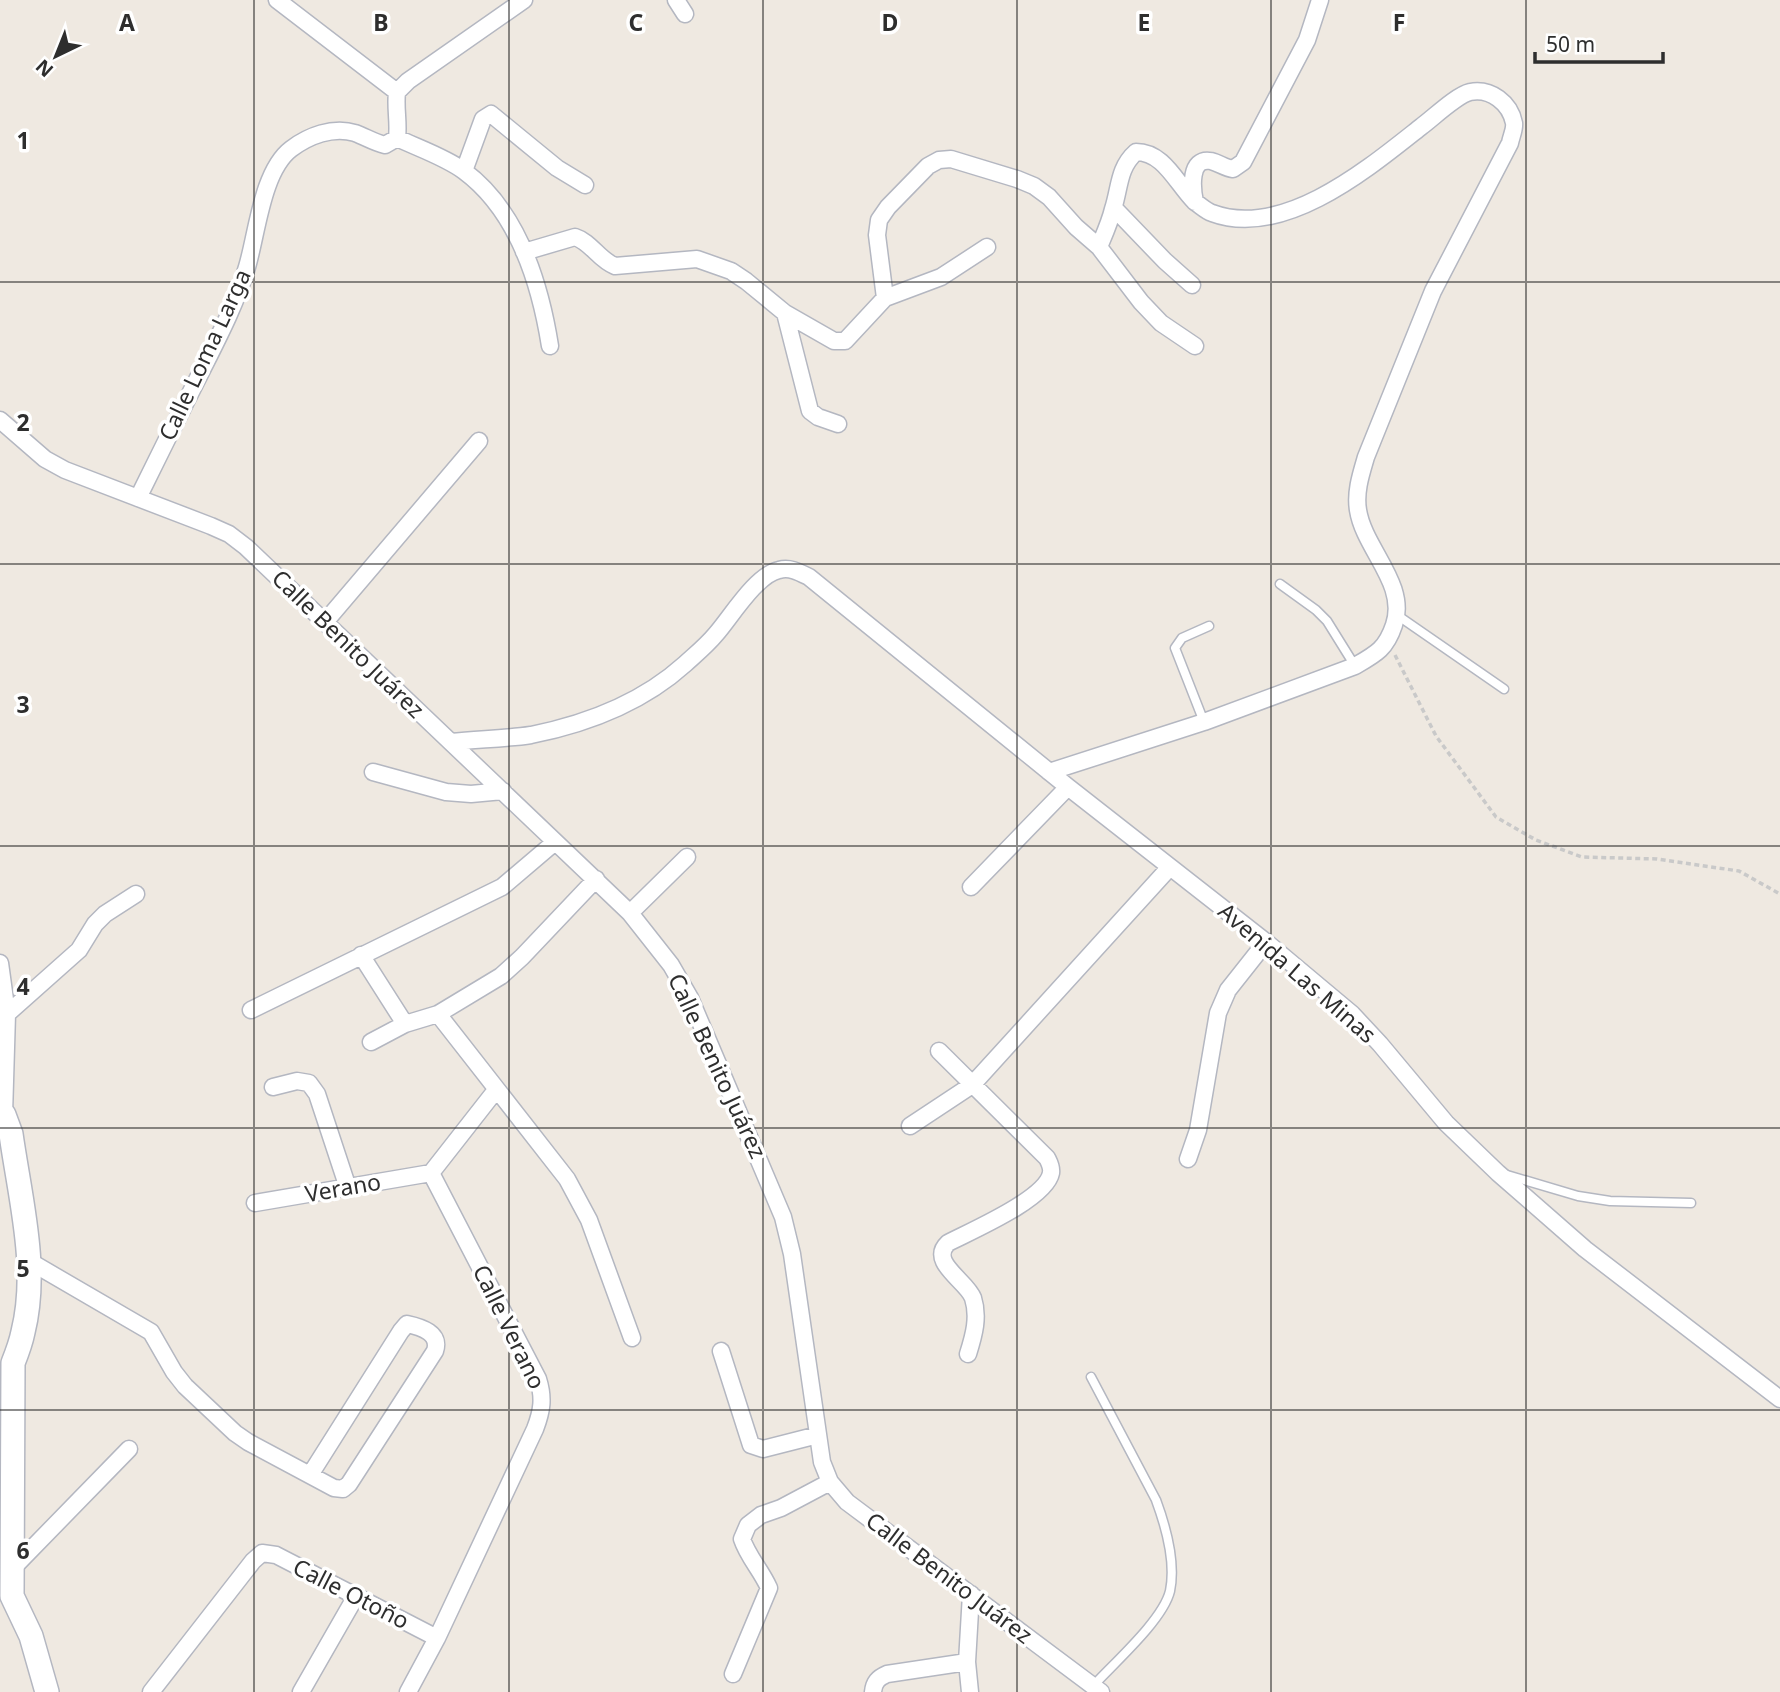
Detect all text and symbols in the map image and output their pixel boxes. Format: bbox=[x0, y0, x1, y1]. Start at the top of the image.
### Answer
text: A bbox=[119, 6, 135, 38]
text: B bbox=[373, 6, 389, 38]
text: C bbox=[629, 6, 644, 38]
text: D bbox=[882, 6, 898, 38]
text: E bbox=[1138, 6, 1150, 38]
text: F bbox=[1393, 6, 1405, 38]
north arrow bbox=[21, 21, 91, 91]
scale bar bbox=[1535, 21, 1663, 65]
text: 50 m bbox=[1546, 30, 1595, 58]
text: N bbox=[30, 54, 59, 83]
text: 1 bbox=[16, 124, 30, 156]
street label: Calle Loma Larga bbox=[150, 264, 258, 446]
text: 2 bbox=[16, 406, 30, 438]
street label: Calle Benito Juárez bbox=[265, 562, 432, 724]
text: 3 bbox=[16, 688, 30, 720]
street label: Avenida Las Minas bbox=[1212, 895, 1383, 1050]
street label: Calle Benito Juárez bbox=[661, 968, 775, 1163]
text: 4 bbox=[16, 970, 30, 1002]
street label: Verano bbox=[302, 1165, 383, 1209]
text: 5 bbox=[16, 1252, 30, 1284]
street label: Calle Verano bbox=[466, 1259, 554, 1394]
street label: Calle Benito Juárez bbox=[860, 1504, 1039, 1650]
text: 6 bbox=[16, 1534, 30, 1566]
street label: Calle Otoño bbox=[288, 1550, 415, 1636]

